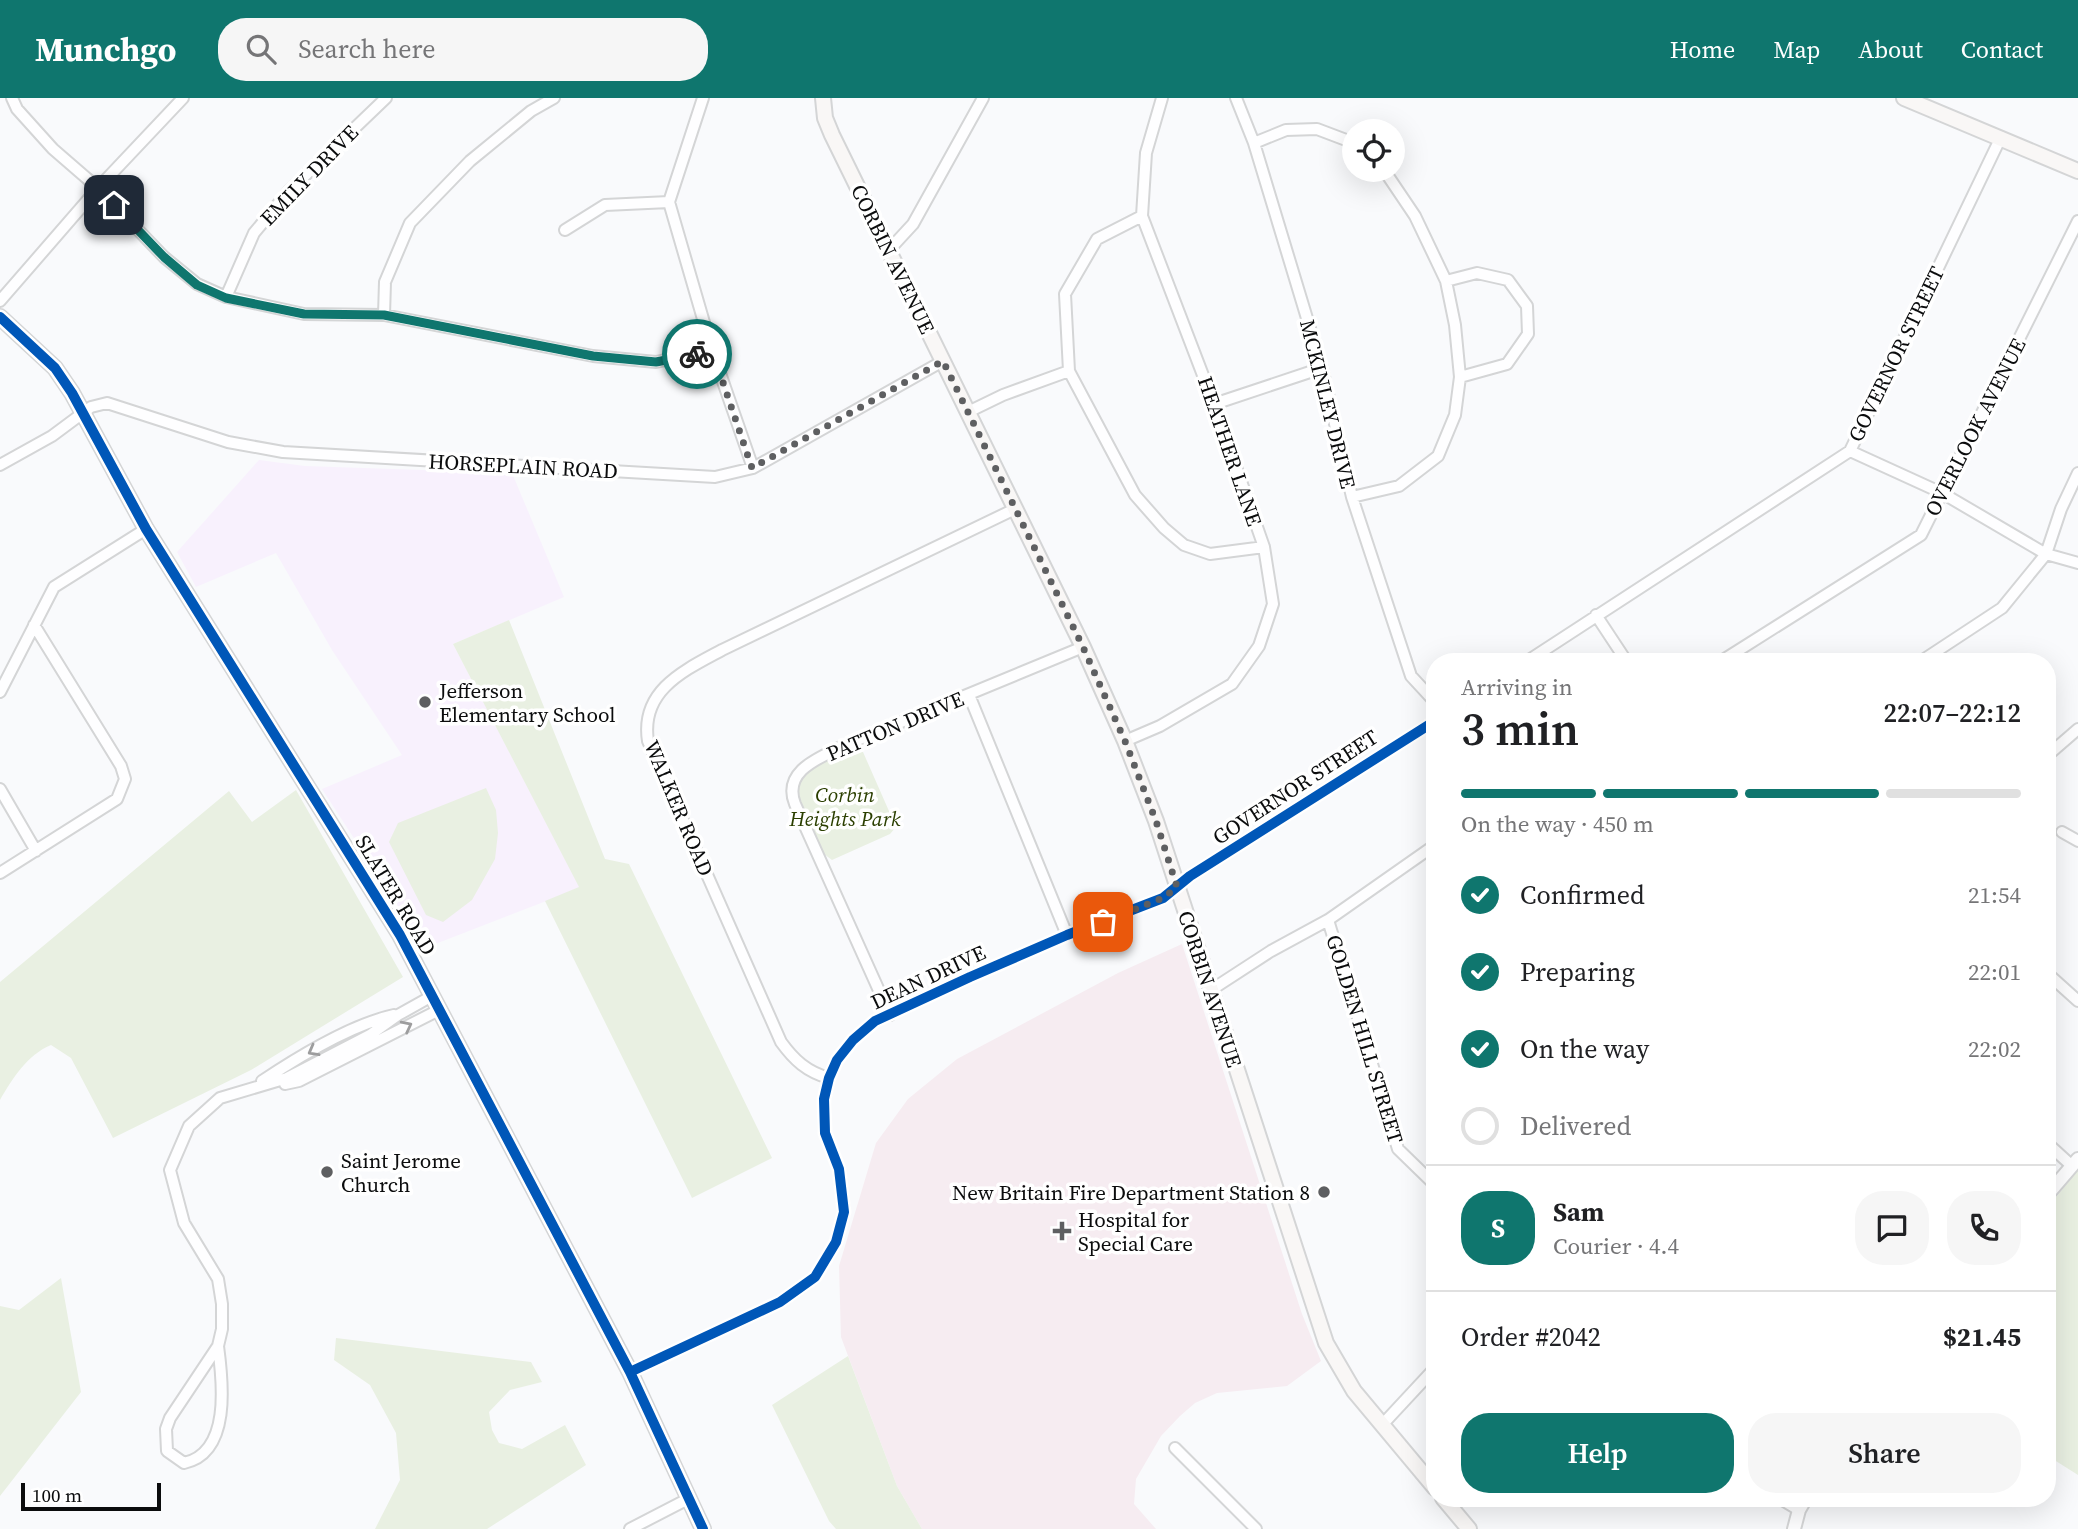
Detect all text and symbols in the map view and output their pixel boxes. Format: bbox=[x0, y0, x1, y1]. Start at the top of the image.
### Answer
search box bbox=[218, 18, 708, 81]
text: Munchgo bbox=[35, 27, 176, 72]
icon: search bbox=[242, 30, 280, 68]
text: Search here bbox=[298, 31, 435, 67]
text: Home bbox=[1670, 33, 1735, 66]
text: Map bbox=[1773, 33, 1820, 66]
text: About bbox=[1858, 33, 1923, 66]
text: Contact bbox=[1961, 33, 2043, 66]
street label: EMILY DRIVE bbox=[253, 118, 365, 232]
map controls bbox=[1342, 119, 1405, 182]
button: locate bbox=[1342, 119, 1405, 182]
pin bbox=[84, 175, 144, 235]
street label: CORBIN AVENUE bbox=[844, 179, 942, 339]
icon: home bbox=[95, 186, 133, 224]
street label: GOVERNOR STREET bbox=[1841, 261, 1951, 447]
street label: MCKINLEY DRIVE bbox=[1293, 316, 1363, 492]
courier bbox=[662, 319, 732, 389]
street label: OVERLOOK AVENUE bbox=[1918, 333, 2032, 521]
icon: bike bbox=[678, 335, 716, 373]
street label: HEATHER LANE bbox=[1191, 372, 1269, 530]
street label: HORSEPLAIN ROAD bbox=[428, 447, 618, 485]
text: Arriving in bbox=[1461, 671, 1573, 703]
place label: Jefferson Elementary School bbox=[438, 676, 616, 729]
street label: PATTON DRIVE bbox=[822, 684, 968, 768]
marker: Jefferson Elementary School bbox=[417, 694, 433, 710]
text: 22:07–22:12 bbox=[1884, 695, 2021, 731]
text: 3 min bbox=[1461, 697, 1579, 760]
street label: GOVERNOR STREET bbox=[1207, 722, 1384, 851]
street label: WALKER ROAD bbox=[637, 736, 721, 880]
park label: Corbin Heights Park bbox=[788, 780, 901, 833]
text: On the way · 450 m bbox=[1461, 808, 1654, 840]
street label: SLATER ROAD bbox=[349, 829, 443, 961]
icon: check bbox=[1461, 876, 1499, 914]
text: Confirmed bbox=[1520, 877, 1645, 913]
text: 21:54 bbox=[1968, 879, 2021, 911]
pin bbox=[1073, 892, 1133, 952]
icon: bag bbox=[1084, 903, 1122, 941]
street label: CORBIN AVENUE bbox=[1171, 907, 1249, 1071]
street label: GOLDEN HILL STREET bbox=[1319, 931, 1411, 1147]
street label: DEAN DRIVE bbox=[866, 938, 990, 1016]
icon: check bbox=[1461, 953, 1499, 991]
text: Preparing bbox=[1520, 954, 1635, 990]
text: 22:01 bbox=[1968, 956, 2021, 988]
one-way arrow bbox=[400, 1021, 412, 1034]
icon: check bbox=[1461, 1030, 1499, 1068]
text: On the way bbox=[1520, 1031, 1649, 1067]
text: 22:02 bbox=[1968, 1033, 2021, 1065]
one-way arrow bbox=[308, 1043, 321, 1056]
text: Delivered bbox=[1520, 1108, 1631, 1144]
place label: Saint Jerome Church bbox=[341, 1146, 461, 1199]
marker: Saint Jerome Church bbox=[319, 1164, 335, 1180]
place label: New Britain Fire Department Station 8 bbox=[952, 1178, 1310, 1207]
marker: New Britain Fire Department Station 8 bbox=[1316, 1184, 1332, 1200]
button: chat bbox=[1855, 1191, 1929, 1265]
button: phone bbox=[1947, 1191, 2021, 1265]
text: Sam bbox=[1553, 1194, 1604, 1230]
place label: Hospital for Special Care bbox=[1078, 1205, 1193, 1258]
text: S bbox=[1491, 1210, 1505, 1246]
marker: Hospital for Special Care bbox=[1052, 1221, 1072, 1241]
text: Courier · 4.4 bbox=[1553, 1230, 1679, 1262]
text: Order #2042 bbox=[1461, 1319, 1601, 1355]
text: $21.45 bbox=[1943, 1319, 2021, 1355]
button: Help bbox=[1461, 1413, 1734, 1493]
button: Share bbox=[1748, 1413, 2021, 1493]
scale bar bbox=[21, 1480, 161, 1512]
text: 100 m bbox=[32, 1482, 82, 1508]

